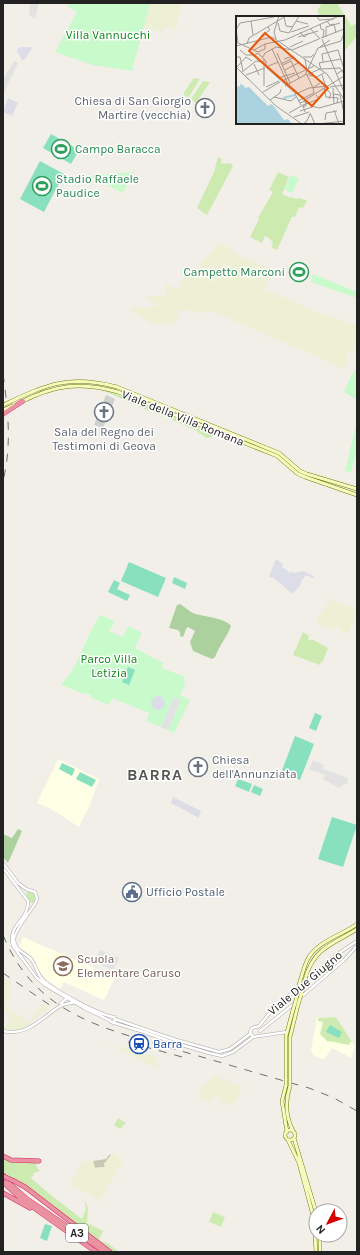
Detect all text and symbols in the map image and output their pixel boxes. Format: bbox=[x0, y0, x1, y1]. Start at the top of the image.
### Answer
inset map bbox=[236, 16, 344, 124]
park label: Villa Vannucchi bbox=[66, 28, 150, 42]
place label: Chiesa di San Giorgio Martire (vecchia) bbox=[74, 94, 191, 122]
church icon: Chiesa di San Giorgio Martire (vecchia) bbox=[194, 97, 216, 119]
sports icon: Campo Baracca bbox=[50, 138, 72, 160]
place label: Campo Baracca bbox=[75, 142, 161, 156]
place label: Stadio Raffaele Paudice bbox=[56, 172, 139, 200]
sports icon: Stadio Raffaele Paudice bbox=[31, 175, 53, 197]
sports icon: Campetto Marconi bbox=[288, 261, 310, 283]
place label: Campetto Marconi bbox=[184, 265, 285, 279]
street label: Viale della Villa Romana bbox=[120, 387, 246, 449]
church icon: Sala del Regno dei Testimoni di Geova bbox=[93, 401, 115, 423]
place label: Sala del Regno dei Testimoni di Geova bbox=[52, 425, 156, 453]
park label: Parco Villa Letizia bbox=[81, 652, 137, 680]
place label: Chiesa dell'Annunziata bbox=[212, 753, 297, 781]
church icon: Chiesa dell'Annunziata bbox=[187, 756, 209, 778]
district label: BARRA bbox=[127, 765, 183, 784]
public building icon: Ufficio Postale bbox=[121, 881, 143, 903]
place label: Ufficio Postale bbox=[146, 885, 225, 899]
street label: Viale Due Giugno bbox=[265, 948, 345, 1018]
place label: Scuola Elementare Caruso bbox=[77, 952, 181, 980]
school or university icon: Scuola Elementare Caruso bbox=[52, 955, 74, 977]
station icon: Barra bbox=[128, 1033, 150, 1055]
place label: Barra bbox=[153, 1037, 182, 1051]
north arrow bbox=[308, 1203, 348, 1243]
text: N bbox=[313, 1222, 328, 1236]
road number: A3 bbox=[66, 1224, 88, 1242]

